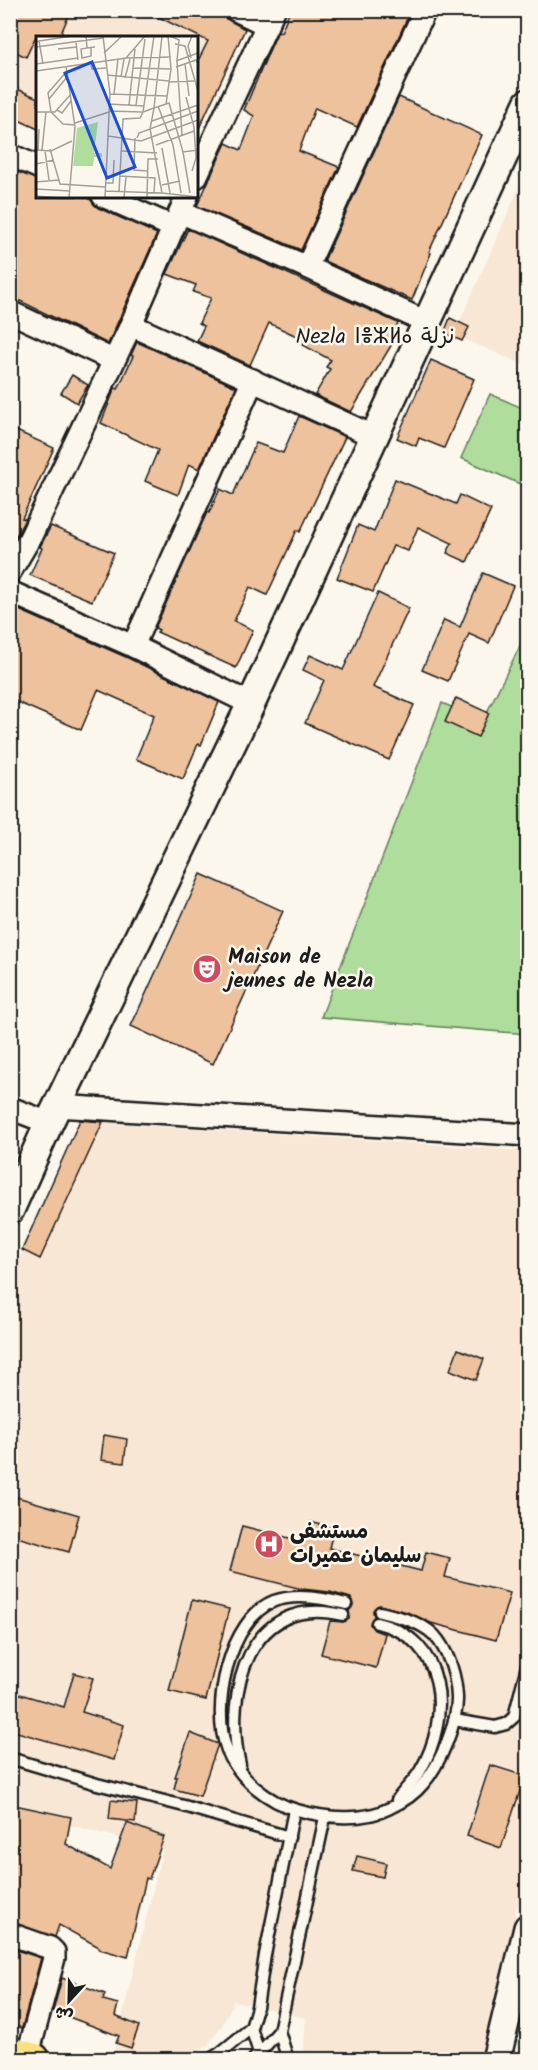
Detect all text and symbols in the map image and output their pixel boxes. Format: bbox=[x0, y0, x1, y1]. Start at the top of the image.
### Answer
inset map bbox=[36, 36, 198, 198]
district label: Nezla ⵏⴻⵣⵍⴰ نزلة bbox=[296, 320, 454, 355]
place label: Maison de jeunes de Nezla bbox=[222, 941, 374, 998]
theatre icon: Maison de jeunes de Nezla bbox=[191, 953, 223, 985]
place label: مستشفى سليمان عميرات bbox=[290, 1516, 421, 1573]
hospital icon: مستشفى سليمان عميرات bbox=[253, 1528, 285, 1560]
north arrow bbox=[39, 1971, 99, 2031]
text: ش bbox=[51, 1999, 77, 2028]

